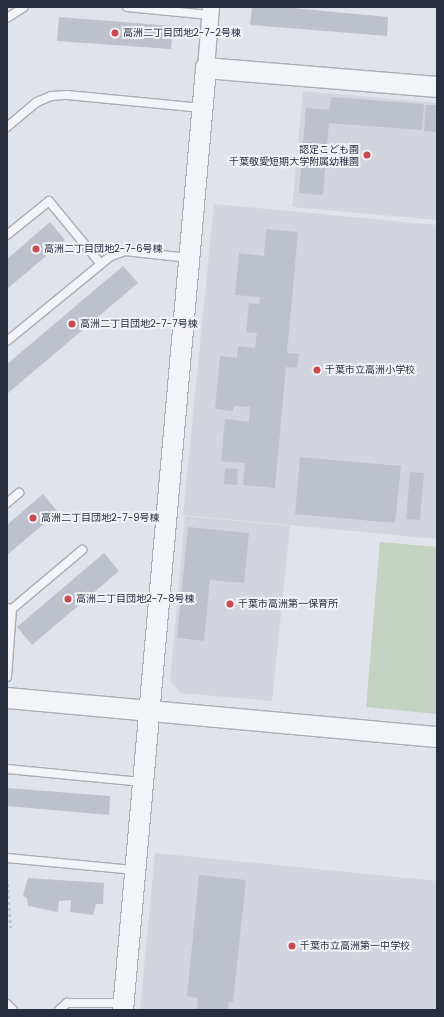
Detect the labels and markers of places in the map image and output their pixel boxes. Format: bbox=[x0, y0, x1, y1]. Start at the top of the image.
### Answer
place label: 高洲二丁目団地2-7-2号棟 bbox=[123, 27, 241, 39]
marker: 高洲二丁目団地2-7-2号棟 bbox=[110, 28, 120, 38]
place label: 認定こども園 千葉敬愛短期大学附属幼稚園 bbox=[229, 143, 359, 166]
marker: 認定こども園 千葉敬愛短期大学附属幼稚園 bbox=[362, 150, 372, 160]
place label: 高洲二丁目団地2-7-6号棟 bbox=[44, 243, 163, 255]
marker: 高洲二丁目団地2-7-6号棟 bbox=[31, 244, 41, 254]
place label: 高洲二丁目団地2-7-7号棟 bbox=[80, 318, 198, 330]
marker: 高洲二丁目団地2-7-7号棟 bbox=[67, 319, 77, 329]
place label: 千葉市立高洲小学校 bbox=[325, 364, 415, 376]
marker: 千葉市立高洲小学校 bbox=[312, 365, 322, 375]
place label: 高洲二丁目団地2-7-9号棟 bbox=[41, 512, 160, 524]
marker: 高洲二丁目団地2-7-9号棟 bbox=[28, 513, 38, 523]
place label: 高洲二丁目団地2-7-8号棟 bbox=[76, 593, 195, 605]
marker: 高洲二丁目団地2-7-8号棟 bbox=[63, 594, 73, 604]
place label: 千葉市高洲第一保育所 bbox=[238, 598, 338, 610]
marker: 千葉市高洲第一保育所 bbox=[225, 599, 235, 609]
place label: 千葉市立高洲第一中学校 bbox=[300, 940, 410, 952]
marker: 千葉市立高洲第一中学校 bbox=[287, 941, 297, 951]

